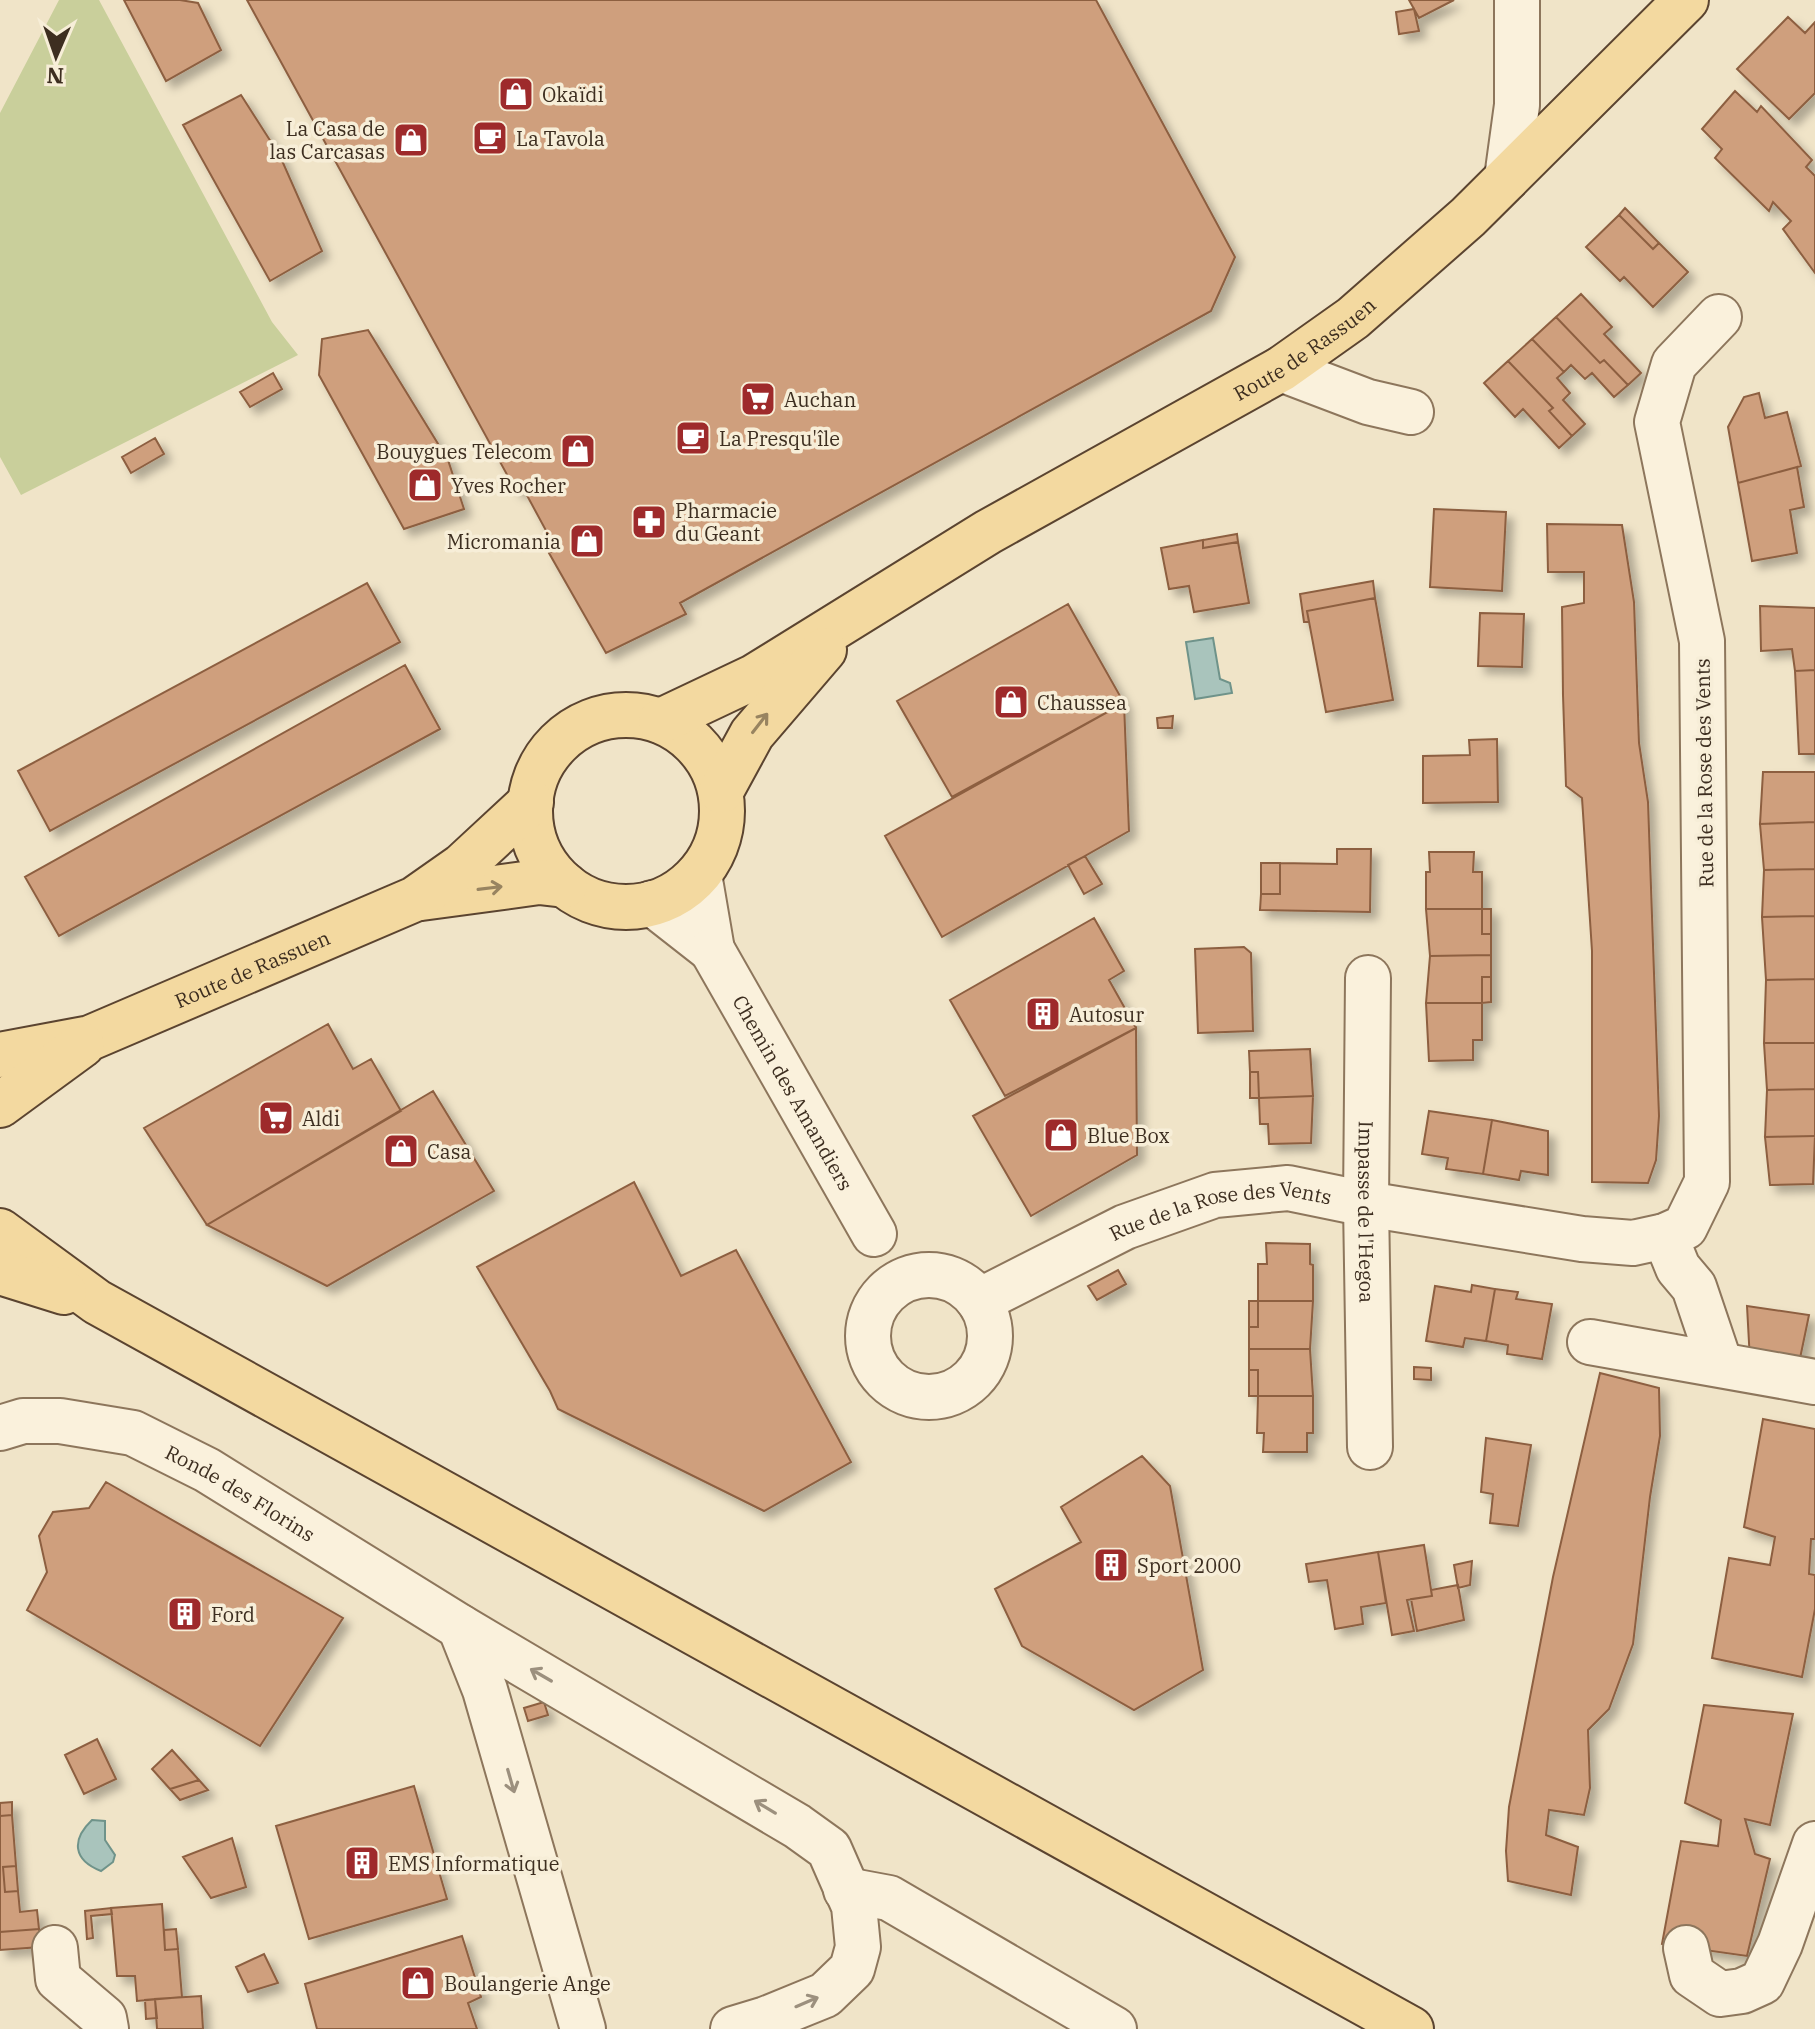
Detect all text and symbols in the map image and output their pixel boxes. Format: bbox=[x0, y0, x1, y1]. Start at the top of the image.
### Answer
north arrow bbox=[16, 16, 96, 96]
text: N bbox=[46, 62, 64, 91]
shop icon: Okaïdi bbox=[497, 75, 535, 113]
place label: Okaïdi bbox=[542, 81, 604, 108]
place label: La Casa de las Carcasas bbox=[270, 115, 385, 165]
cafe icon: La Tavola bbox=[471, 119, 509, 157]
shop icon: La Casa de las Carcasas bbox=[392, 121, 430, 159]
place label: La Tavola bbox=[516, 125, 605, 152]
street label: Route de Rassuen bbox=[1228, 291, 1381, 406]
supermarket icon: Auchan bbox=[739, 380, 777, 418]
place label: Auchan bbox=[784, 386, 856, 413]
cafe icon: La Presqu'île bbox=[674, 419, 712, 457]
place label: La Presqu'île bbox=[719, 425, 840, 452]
shop icon: Bouygues Telecom bbox=[559, 432, 597, 470]
place label: Bouygues Telecom bbox=[376, 438, 552, 465]
shop icon: Yves Rocher bbox=[406, 466, 444, 504]
place label: Yves Rocher bbox=[451, 472, 566, 499]
place label: Pharmacie du Geant bbox=[675, 497, 777, 547]
pharmacy icon: Pharmacie du Geant bbox=[630, 503, 668, 541]
shop icon: Micromania bbox=[568, 522, 606, 560]
place label: Micromania bbox=[447, 528, 561, 555]
street label: Rue de la Rose des Vents bbox=[1688, 658, 1720, 888]
shop icon: Chaussea bbox=[992, 683, 1030, 721]
place label: Chaussea bbox=[1037, 689, 1127, 716]
one-way arrow bbox=[751, 713, 769, 734]
one-way arrow bbox=[476, 881, 503, 896]
street label: Route de Rassuen bbox=[170, 923, 334, 1014]
street label: Chemin des Amandiers bbox=[727, 990, 860, 1195]
building icon: Autosur bbox=[1024, 995, 1062, 1033]
place label: Autosur bbox=[1069, 1001, 1144, 1028]
supermarket icon: Aldi bbox=[257, 1099, 295, 1137]
place label: Aldi bbox=[302, 1105, 340, 1132]
shop icon: Blue Box bbox=[1042, 1116, 1080, 1154]
street label: Impasse de l'Hegoa bbox=[1352, 1121, 1381, 1303]
place label: Blue Box bbox=[1087, 1122, 1170, 1149]
shop icon: Casa bbox=[382, 1132, 420, 1170]
place label: Casa bbox=[427, 1138, 471, 1165]
street label: Rue de la Rose des Vents bbox=[1104, 1174, 1334, 1246]
street label: Ronde des Florins bbox=[161, 1438, 320, 1547]
building icon: Sport 2000 bbox=[1092, 1546, 1130, 1584]
place label: Sport 2000 bbox=[1137, 1552, 1241, 1579]
building icon: Ford bbox=[166, 1595, 204, 1633]
place label: Ford bbox=[211, 1601, 255, 1628]
one-way arrow bbox=[530, 1667, 553, 1683]
one-way arrow bbox=[505, 1768, 519, 1793]
one-way arrow bbox=[754, 1799, 777, 1815]
building icon: EMS Informatique bbox=[343, 1844, 381, 1882]
place label: EMS Informatique bbox=[388, 1850, 559, 1877]
shop icon: Boulangerie Ange bbox=[399, 1964, 437, 2002]
place label: Boulangerie Ange bbox=[444, 1970, 611, 1997]
one-way arrow bbox=[794, 1994, 818, 2009]

